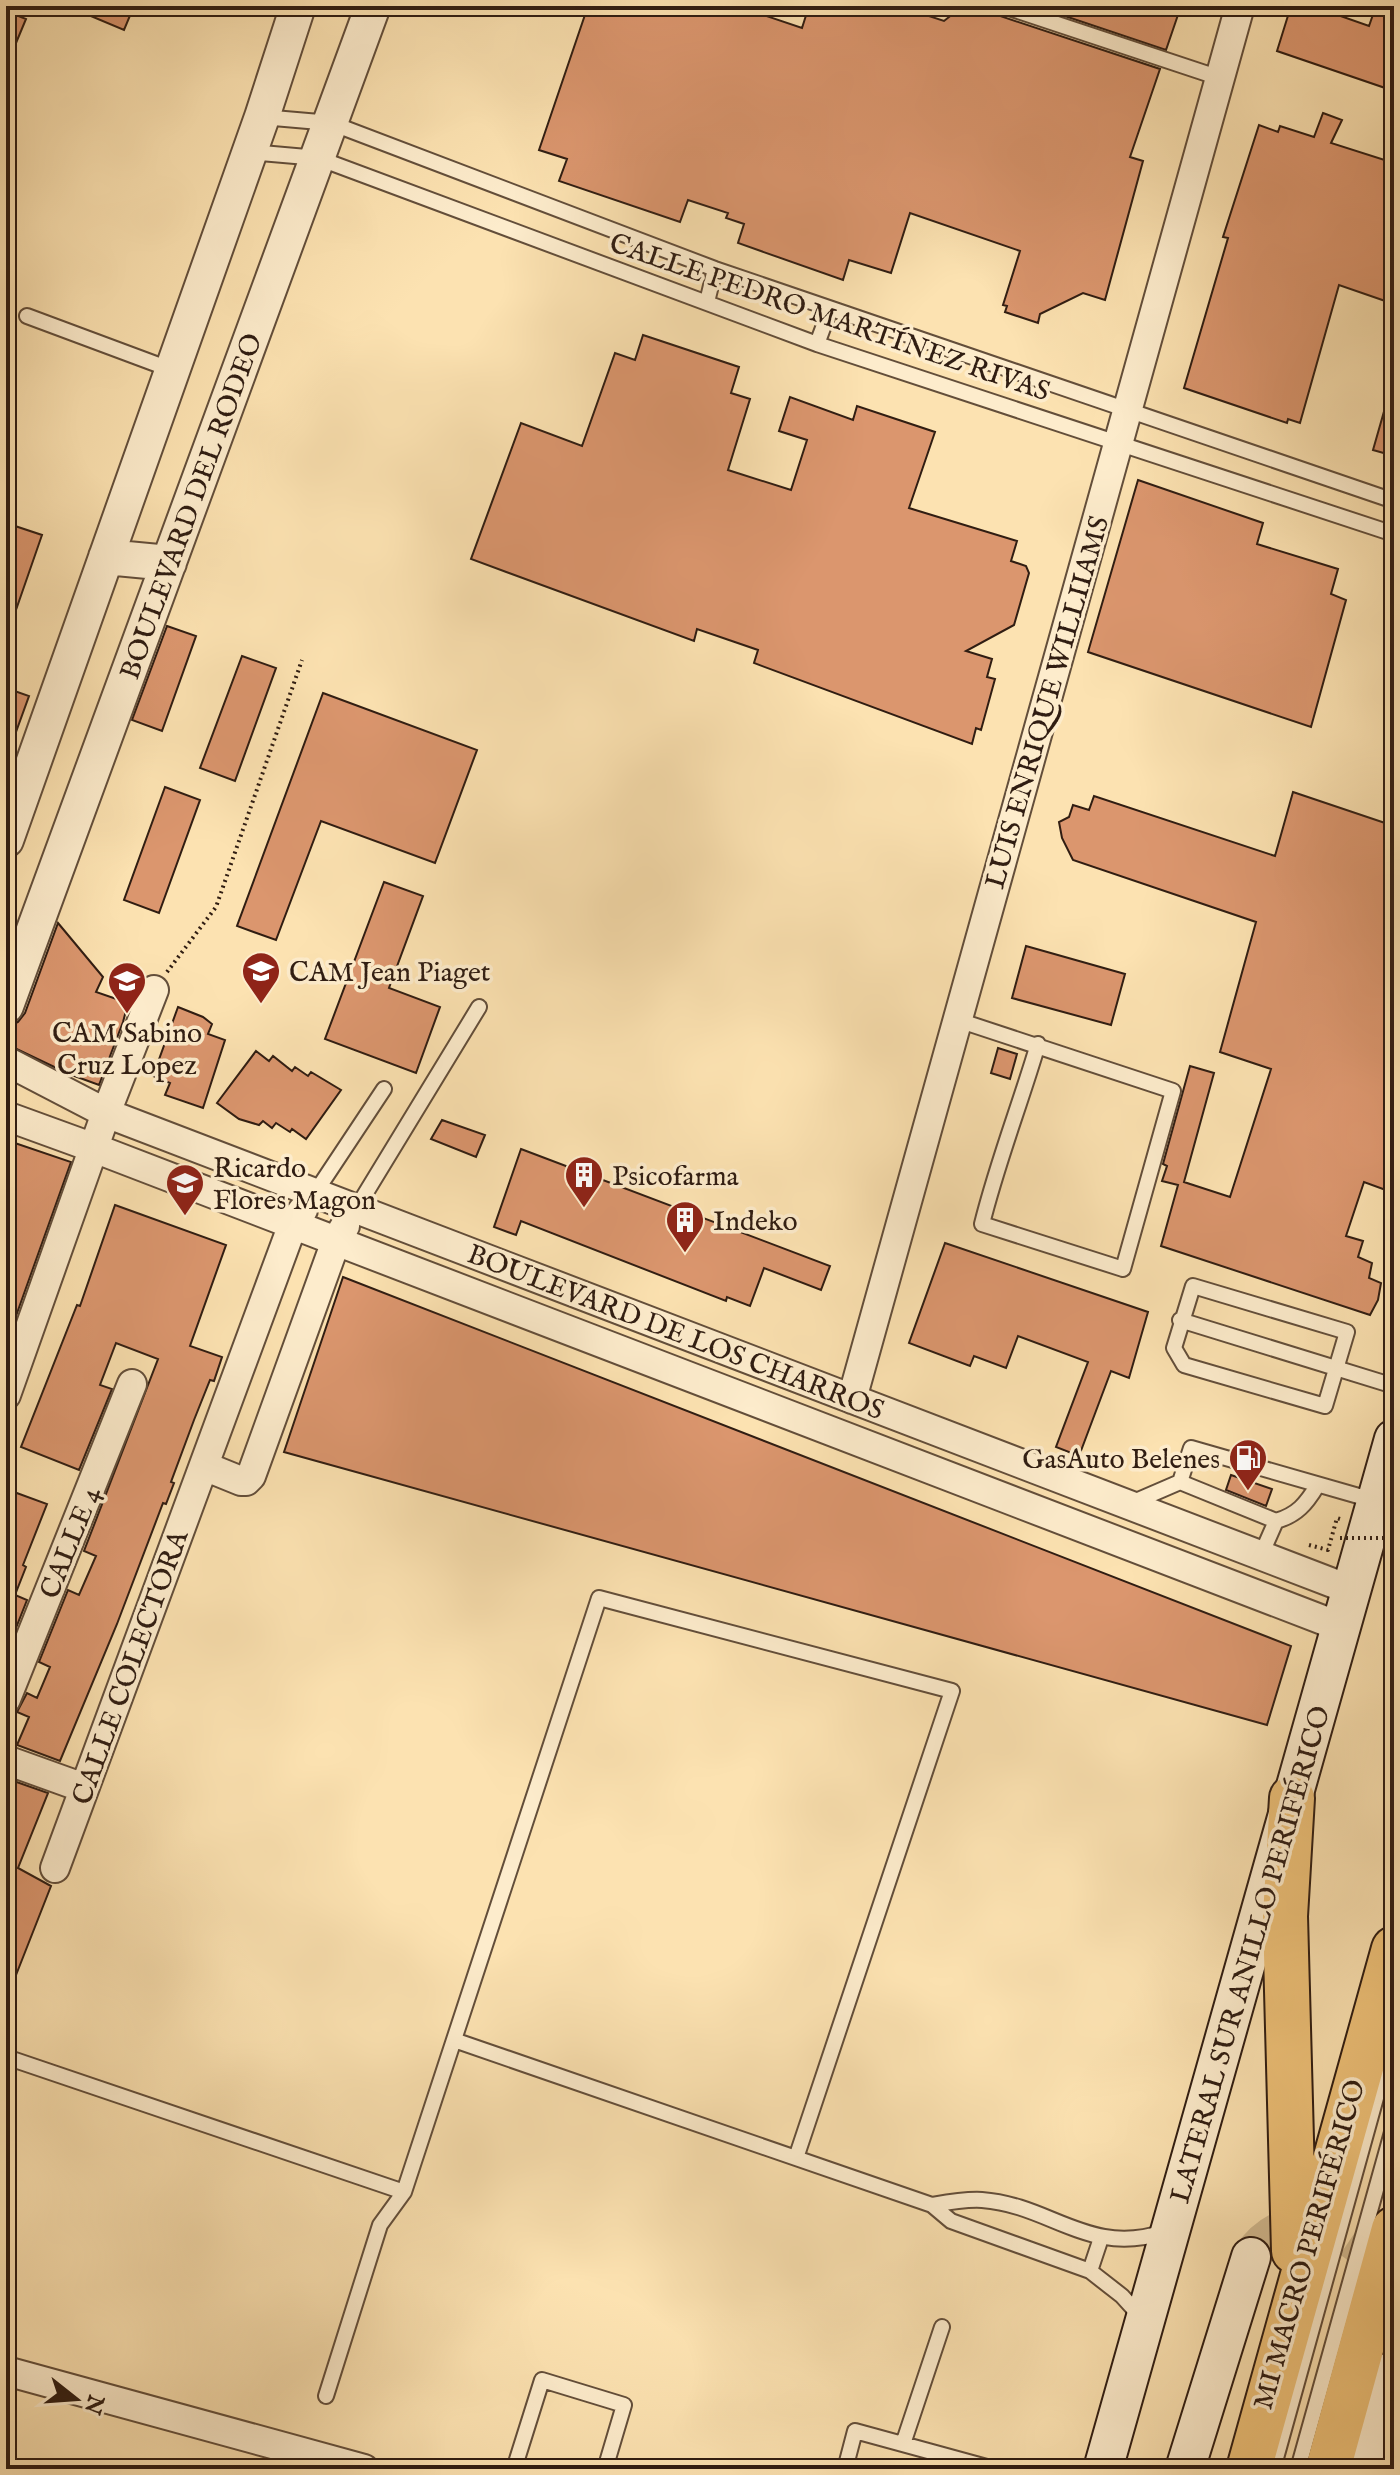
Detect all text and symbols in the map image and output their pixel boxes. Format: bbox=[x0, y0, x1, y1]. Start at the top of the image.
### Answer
street label: CALLE PEDRO MARTÍNEZ RIVAS bbox=[605, 226, 1054, 410]
street label: BOULEVARD DEL RODEO bbox=[113, 329, 271, 685]
street label: LUIS ENRIQUE WILLIIAMS bbox=[978, 512, 1118, 893]
school or university icon: CAM Jean Piaget bbox=[240, 950, 282, 1005]
place label: CAM Jean Piaget bbox=[289, 956, 491, 991]
school or university icon: CAM Sabino Cruz Lopez bbox=[106, 960, 148, 1015]
place label: CAM Sabino Cruz Lopez bbox=[52, 1017, 202, 1084]
place label: Ricardo Flores Magon bbox=[213, 1152, 376, 1219]
building icon: Psicofarma bbox=[563, 1154, 605, 1209]
place label: Psicofarma bbox=[612, 1160, 740, 1195]
school or university icon: Ricardo Flores Magon bbox=[164, 1162, 206, 1217]
building icon: Indeko bbox=[664, 1199, 706, 1254]
place label: Indeko bbox=[713, 1205, 798, 1240]
street label: BOULEVARD DE LOS CHARROS bbox=[462, 1238, 888, 1429]
fuel station icon: GasAuto Belenes bbox=[1227, 1437, 1269, 1492]
place label: GasAuto Belenes bbox=[1022, 1443, 1220, 1478]
street label: CALLE 4 bbox=[33, 1481, 110, 1604]
street label: CALLE COLECTORA bbox=[65, 1525, 198, 1810]
street label: LATERAL SUR ANILLO PERIFÉRICO bbox=[1163, 1702, 1339, 2207]
street label: MI MACRO PERIFÉRICO bbox=[1246, 2075, 1374, 2414]
north arrow bbox=[36, 2359, 116, 2439]
text: N bbox=[77, 2390, 110, 2417]

